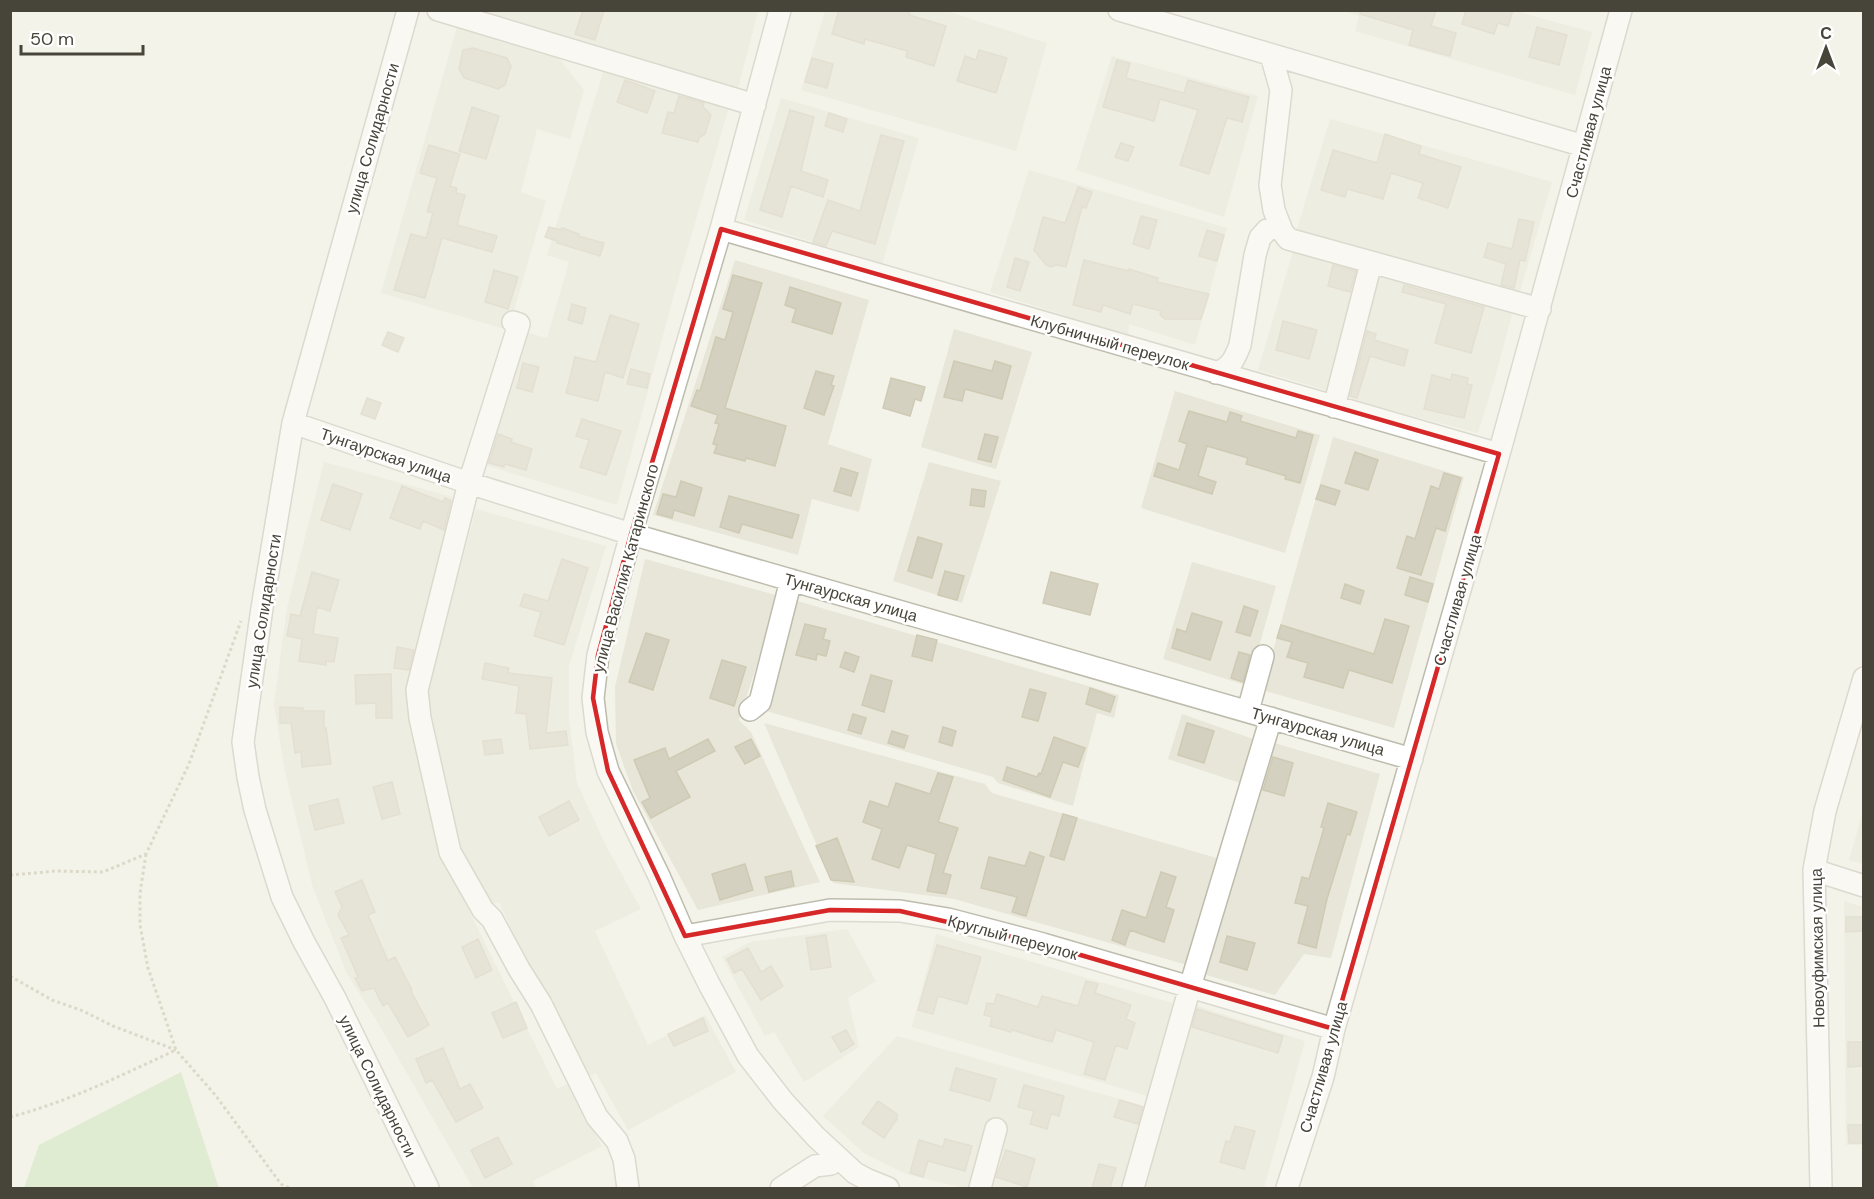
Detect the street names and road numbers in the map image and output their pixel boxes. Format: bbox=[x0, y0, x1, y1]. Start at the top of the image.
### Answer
street label: улица Солидарности bbox=[341, 60, 404, 216]
street label: Счастливая улица bbox=[1561, 64, 1616, 201]
street label: Клубничный переулок bbox=[1028, 310, 1192, 375]
street label: Тунгаурская улица bbox=[317, 423, 454, 488]
street label: улица Василия Катаринского bbox=[588, 461, 663, 675]
street label: Счастливая улица bbox=[1429, 532, 1486, 668]
street label: улица Солидарности bbox=[241, 533, 286, 690]
street label: Тунгаурская улица bbox=[782, 568, 920, 627]
street label: Тунгаурская улица bbox=[1249, 702, 1387, 761]
street label: Новоуфимская улица bbox=[1806, 868, 1829, 1028]
street label: Круглый переулок bbox=[946, 910, 1081, 965]
street label: Счастливая улица bbox=[1295, 999, 1352, 1135]
street label: улица Солидарности bbox=[334, 1012, 421, 1161]

